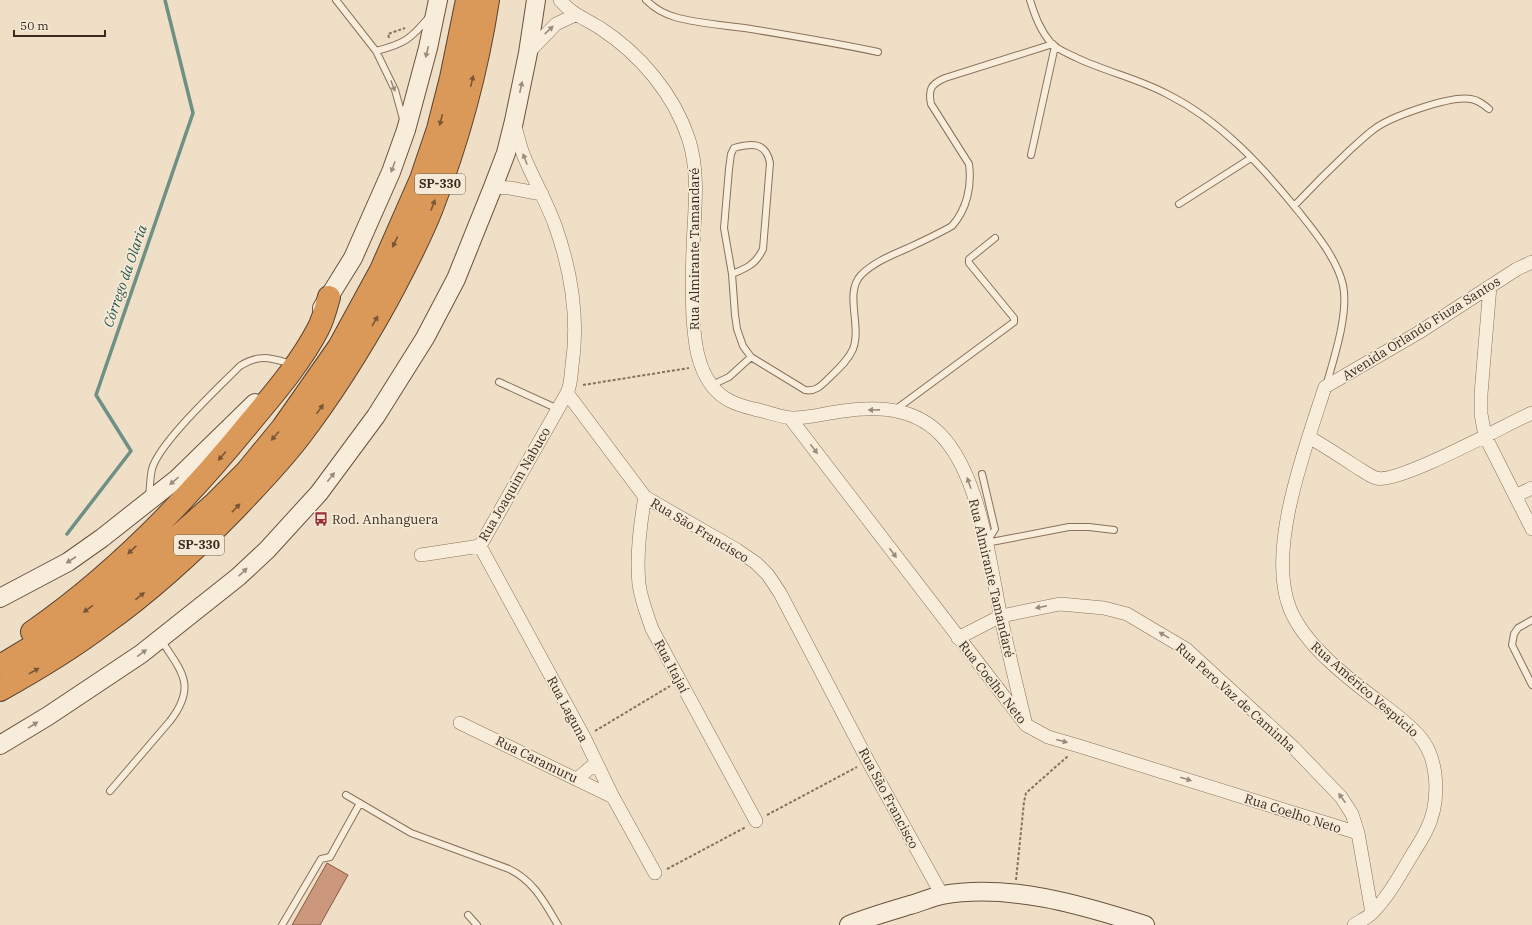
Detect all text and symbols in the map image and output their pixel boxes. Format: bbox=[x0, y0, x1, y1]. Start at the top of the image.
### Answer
scale bar bbox=[14, 12, 105, 38]
text: 50 m bbox=[20, 18, 49, 33]
one-way arrow bbox=[544, 25, 554, 35]
one-way arrow bbox=[423, 46, 429, 58]
one-way arrow bbox=[469, 74, 475, 87]
one-way arrow bbox=[391, 81, 397, 93]
one-way arrow bbox=[518, 81, 524, 93]
one-way arrow bbox=[437, 114, 443, 126]
one-way arrow bbox=[522, 152, 528, 164]
one-way arrow bbox=[390, 161, 396, 173]
street label: Rua Almirante Tamandaré bbox=[686, 168, 703, 330]
road number: SP-330 bbox=[415, 174, 465, 194]
one-way arrow bbox=[430, 198, 436, 210]
water label: Córrego da Olaria bbox=[99, 222, 151, 329]
one-way arrow bbox=[391, 236, 397, 248]
street label: Avenida Orlando Fiuza Santos bbox=[1339, 273, 1504, 384]
one-way arrow bbox=[372, 315, 379, 327]
one-way arrow bbox=[315, 404, 323, 414]
one-way arrow bbox=[867, 407, 880, 413]
street label: Rua Joaquim Nabuco bbox=[475, 424, 554, 544]
one-way arrow bbox=[271, 431, 280, 441]
one-way arrow bbox=[810, 444, 818, 455]
one-way arrow bbox=[218, 451, 227, 461]
one-way arrow bbox=[327, 471, 336, 482]
one-way arrow bbox=[169, 477, 179, 486]
one-way arrow bbox=[966, 477, 972, 489]
street label: Rua São Francisco bbox=[647, 494, 752, 567]
street label: Rua Almirante Tamandaré bbox=[965, 497, 1018, 659]
one-way arrow bbox=[231, 503, 241, 513]
bus stop icon: Rod. Anhanguera bbox=[313, 511, 329, 527]
place label: Rod. Anhanguera bbox=[332, 511, 438, 528]
road number: SP-330 bbox=[174, 535, 224, 555]
one-way arrow bbox=[127, 545, 137, 554]
one-way arrow bbox=[889, 547, 897, 558]
one-way arrow bbox=[65, 556, 76, 564]
one-way arrow bbox=[238, 568, 248, 577]
one-way arrow bbox=[135, 592, 146, 600]
one-way arrow bbox=[83, 605, 93, 613]
one-way arrow bbox=[1035, 605, 1047, 611]
one-way arrow bbox=[1158, 632, 1170, 639]
street label: Rua Itajaí bbox=[650, 637, 693, 696]
street label: Rua Coelho Neto bbox=[955, 637, 1030, 727]
street label: Rua Américo Vespúcio bbox=[1307, 638, 1422, 741]
street label: Rua Pero Vaz de Caminha bbox=[1172, 639, 1299, 756]
one-way arrow bbox=[136, 649, 147, 657]
one-way arrow bbox=[28, 667, 40, 674]
street label: Rua Laguna bbox=[543, 673, 592, 745]
one-way arrow bbox=[28, 721, 38, 729]
street label: Rua Caramuru bbox=[493, 732, 581, 787]
one-way arrow bbox=[1056, 738, 1068, 744]
street label: Rua São Francisco bbox=[855, 745, 922, 852]
one-way arrow bbox=[1180, 776, 1192, 782]
street label: Rua Coelho Neto bbox=[1242, 790, 1343, 837]
one-way arrow bbox=[1338, 793, 1346, 804]

